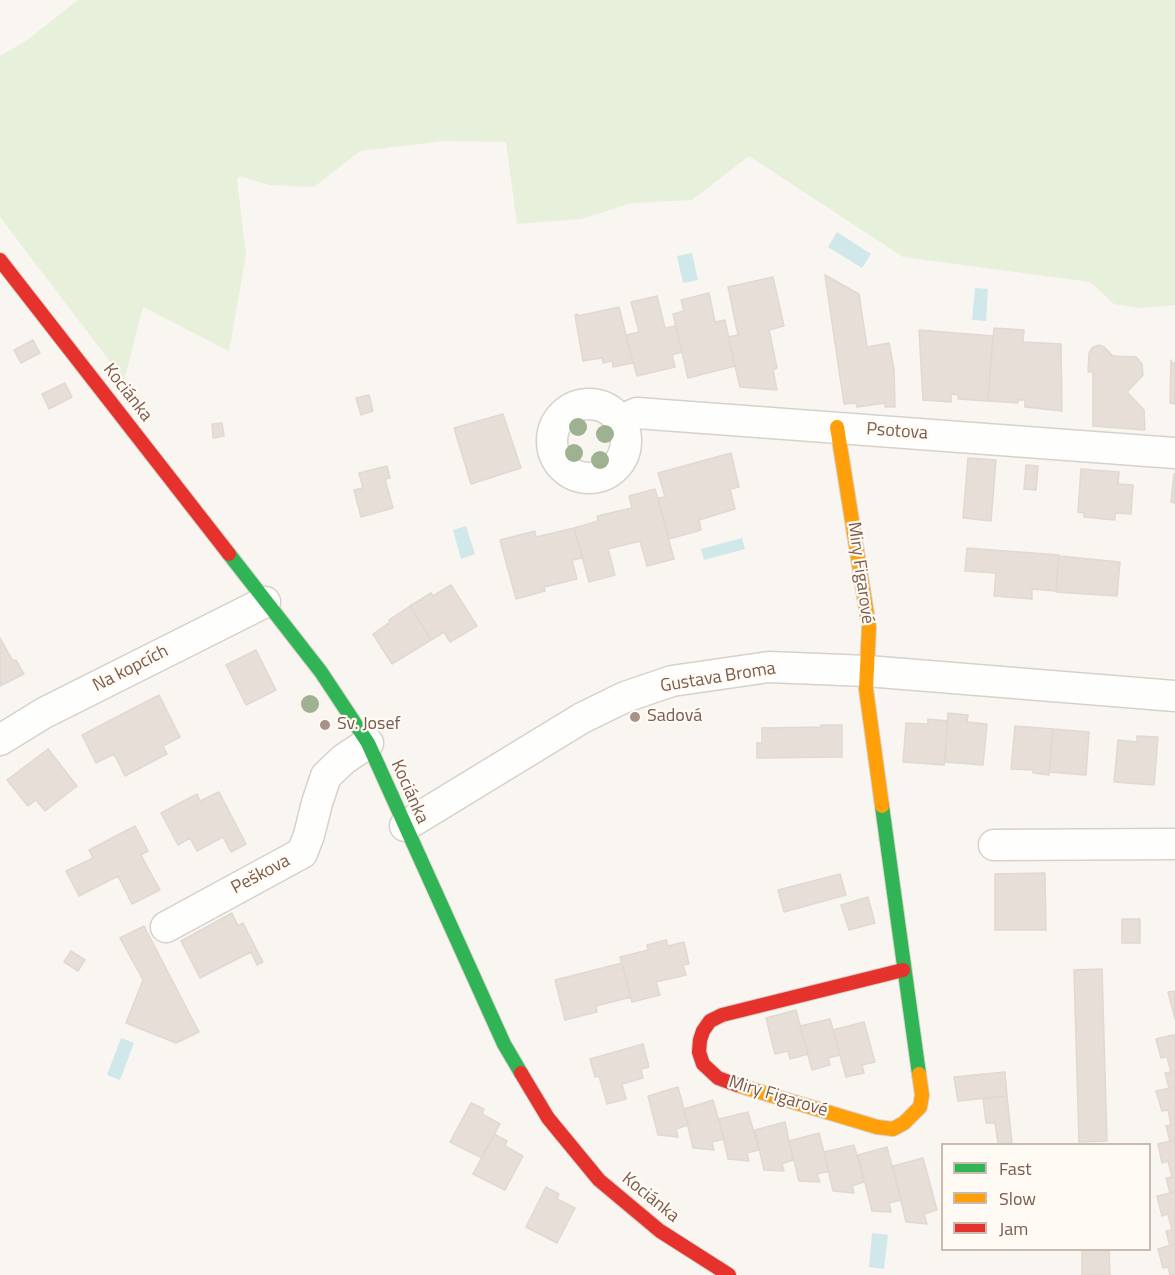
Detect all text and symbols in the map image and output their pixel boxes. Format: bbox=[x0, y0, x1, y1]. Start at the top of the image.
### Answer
street label: Kociánka bbox=[98, 360, 156, 426]
street label: Psotova bbox=[865, 419, 929, 445]
street label: Miry Figarové bbox=[842, 521, 878, 625]
street label: Na kopcích bbox=[90, 641, 172, 697]
street label: Gustava Broma bbox=[659, 658, 777, 698]
place label: Sadová bbox=[647, 706, 702, 728]
marker: Sadová bbox=[628, 710, 642, 724]
place label: Sv. Josef bbox=[337, 714, 400, 736]
marker: Sv. Josef bbox=[318, 718, 332, 732]
street label: Kociánka bbox=[385, 757, 433, 827]
street label: Peškova bbox=[228, 851, 294, 899]
street label: Miry Figarové bbox=[726, 1072, 830, 1122]
legend bbox=[941, 1143, 1151, 1251]
text: Fast bbox=[999, 1155, 1032, 1182]
street label: Kociánka bbox=[617, 1168, 683, 1228]
text: Slow bbox=[999, 1185, 1036, 1212]
text: Jam bbox=[999, 1215, 1028, 1242]

